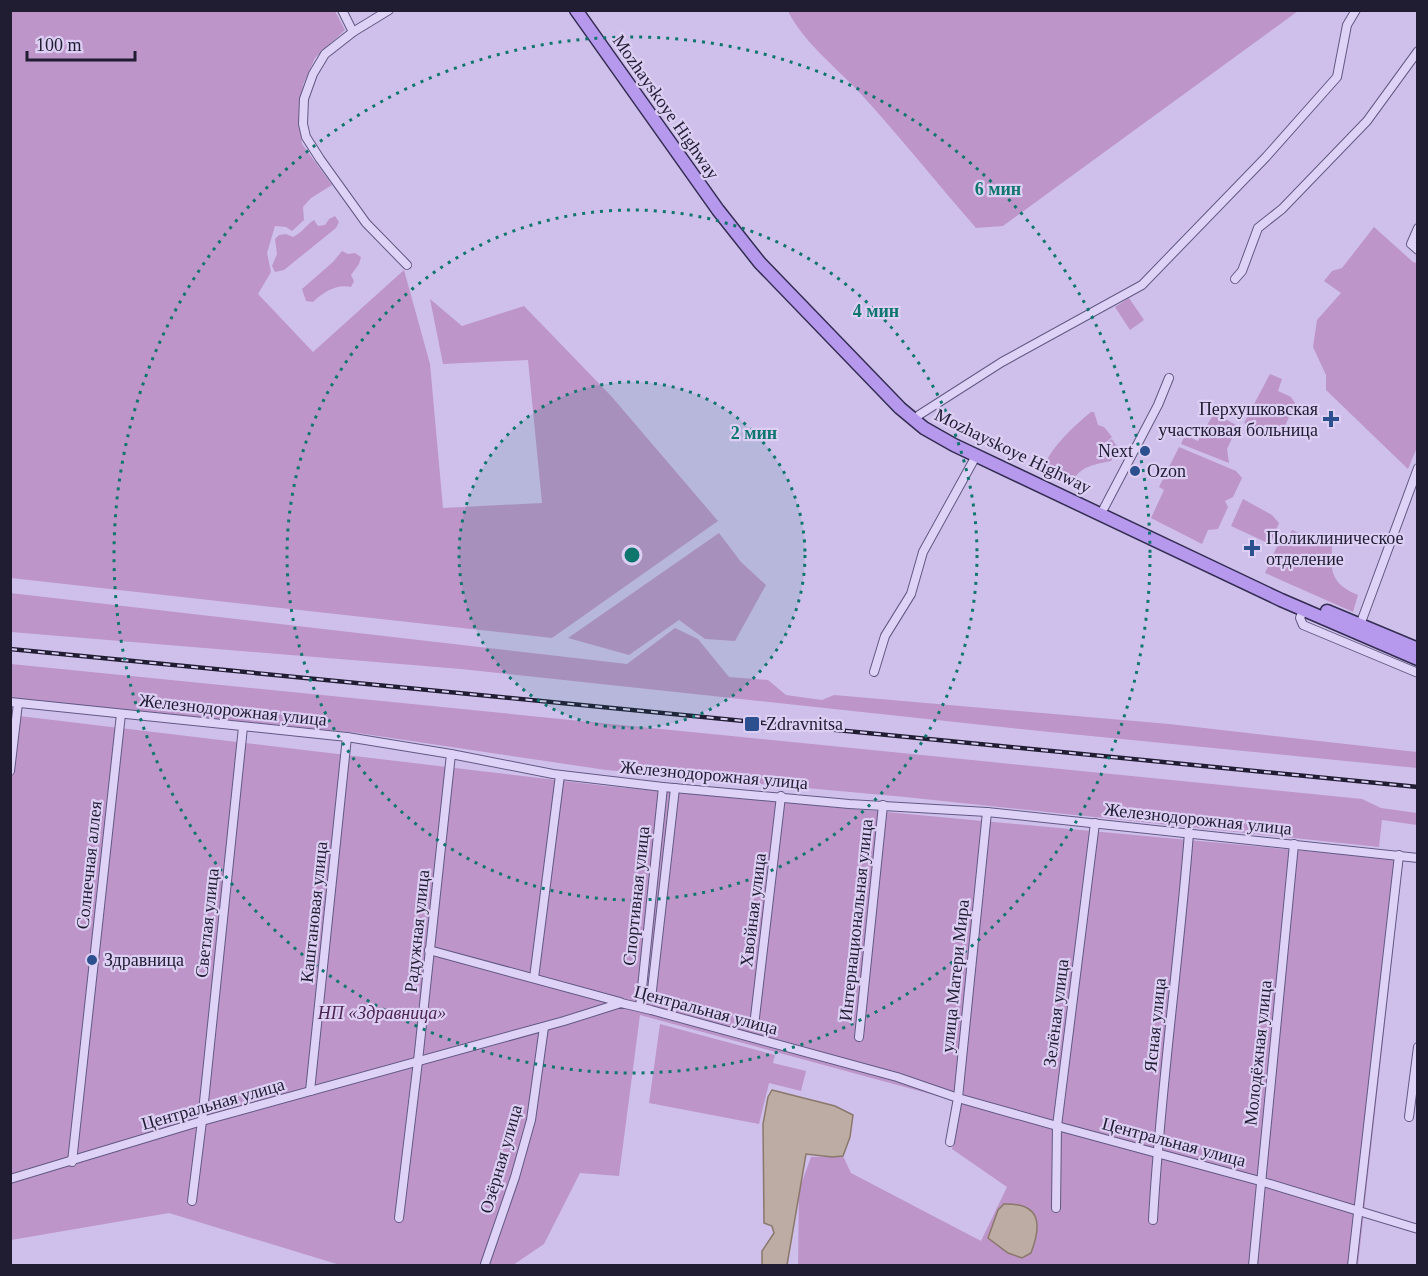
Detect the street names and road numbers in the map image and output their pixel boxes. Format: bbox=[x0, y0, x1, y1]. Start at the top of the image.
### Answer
street label: Mozhayskoye Highway bbox=[609, 31, 723, 183]
street label: Mozhayskoye Highway bbox=[932, 404, 1094, 498]
street label: Железнодорожная улица bbox=[138, 690, 328, 730]
street label: Железнодорожная улица bbox=[619, 757, 809, 793]
street label: Железнодорожная улица bbox=[1103, 799, 1293, 839]
street label: Солнечная аллея bbox=[72, 800, 106, 930]
street label: Интернациональная улица bbox=[835, 818, 877, 1022]
street label: Спортивная улица bbox=[619, 825, 653, 967]
street label: Каштановая улица bbox=[297, 840, 331, 984]
street label: Хвойная улица bbox=[736, 852, 770, 968]
street label: Светлая улица bbox=[191, 867, 223, 979]
street label: Радужная улица bbox=[401, 869, 433, 993]
street label: улица Матери Мира bbox=[937, 898, 973, 1054]
street label: Зелёная улица bbox=[1039, 958, 1073, 1068]
street label: Ясная улица bbox=[1140, 977, 1170, 1073]
street label: Молодёжная улица bbox=[1240, 979, 1276, 1127]
street label: Центральная улица bbox=[632, 981, 780, 1039]
street label: Центральная улица bbox=[139, 1074, 287, 1134]
street label: Озёрная улица bbox=[476, 1102, 526, 1216]
street label: Центральная улица bbox=[1100, 1113, 1248, 1171]

